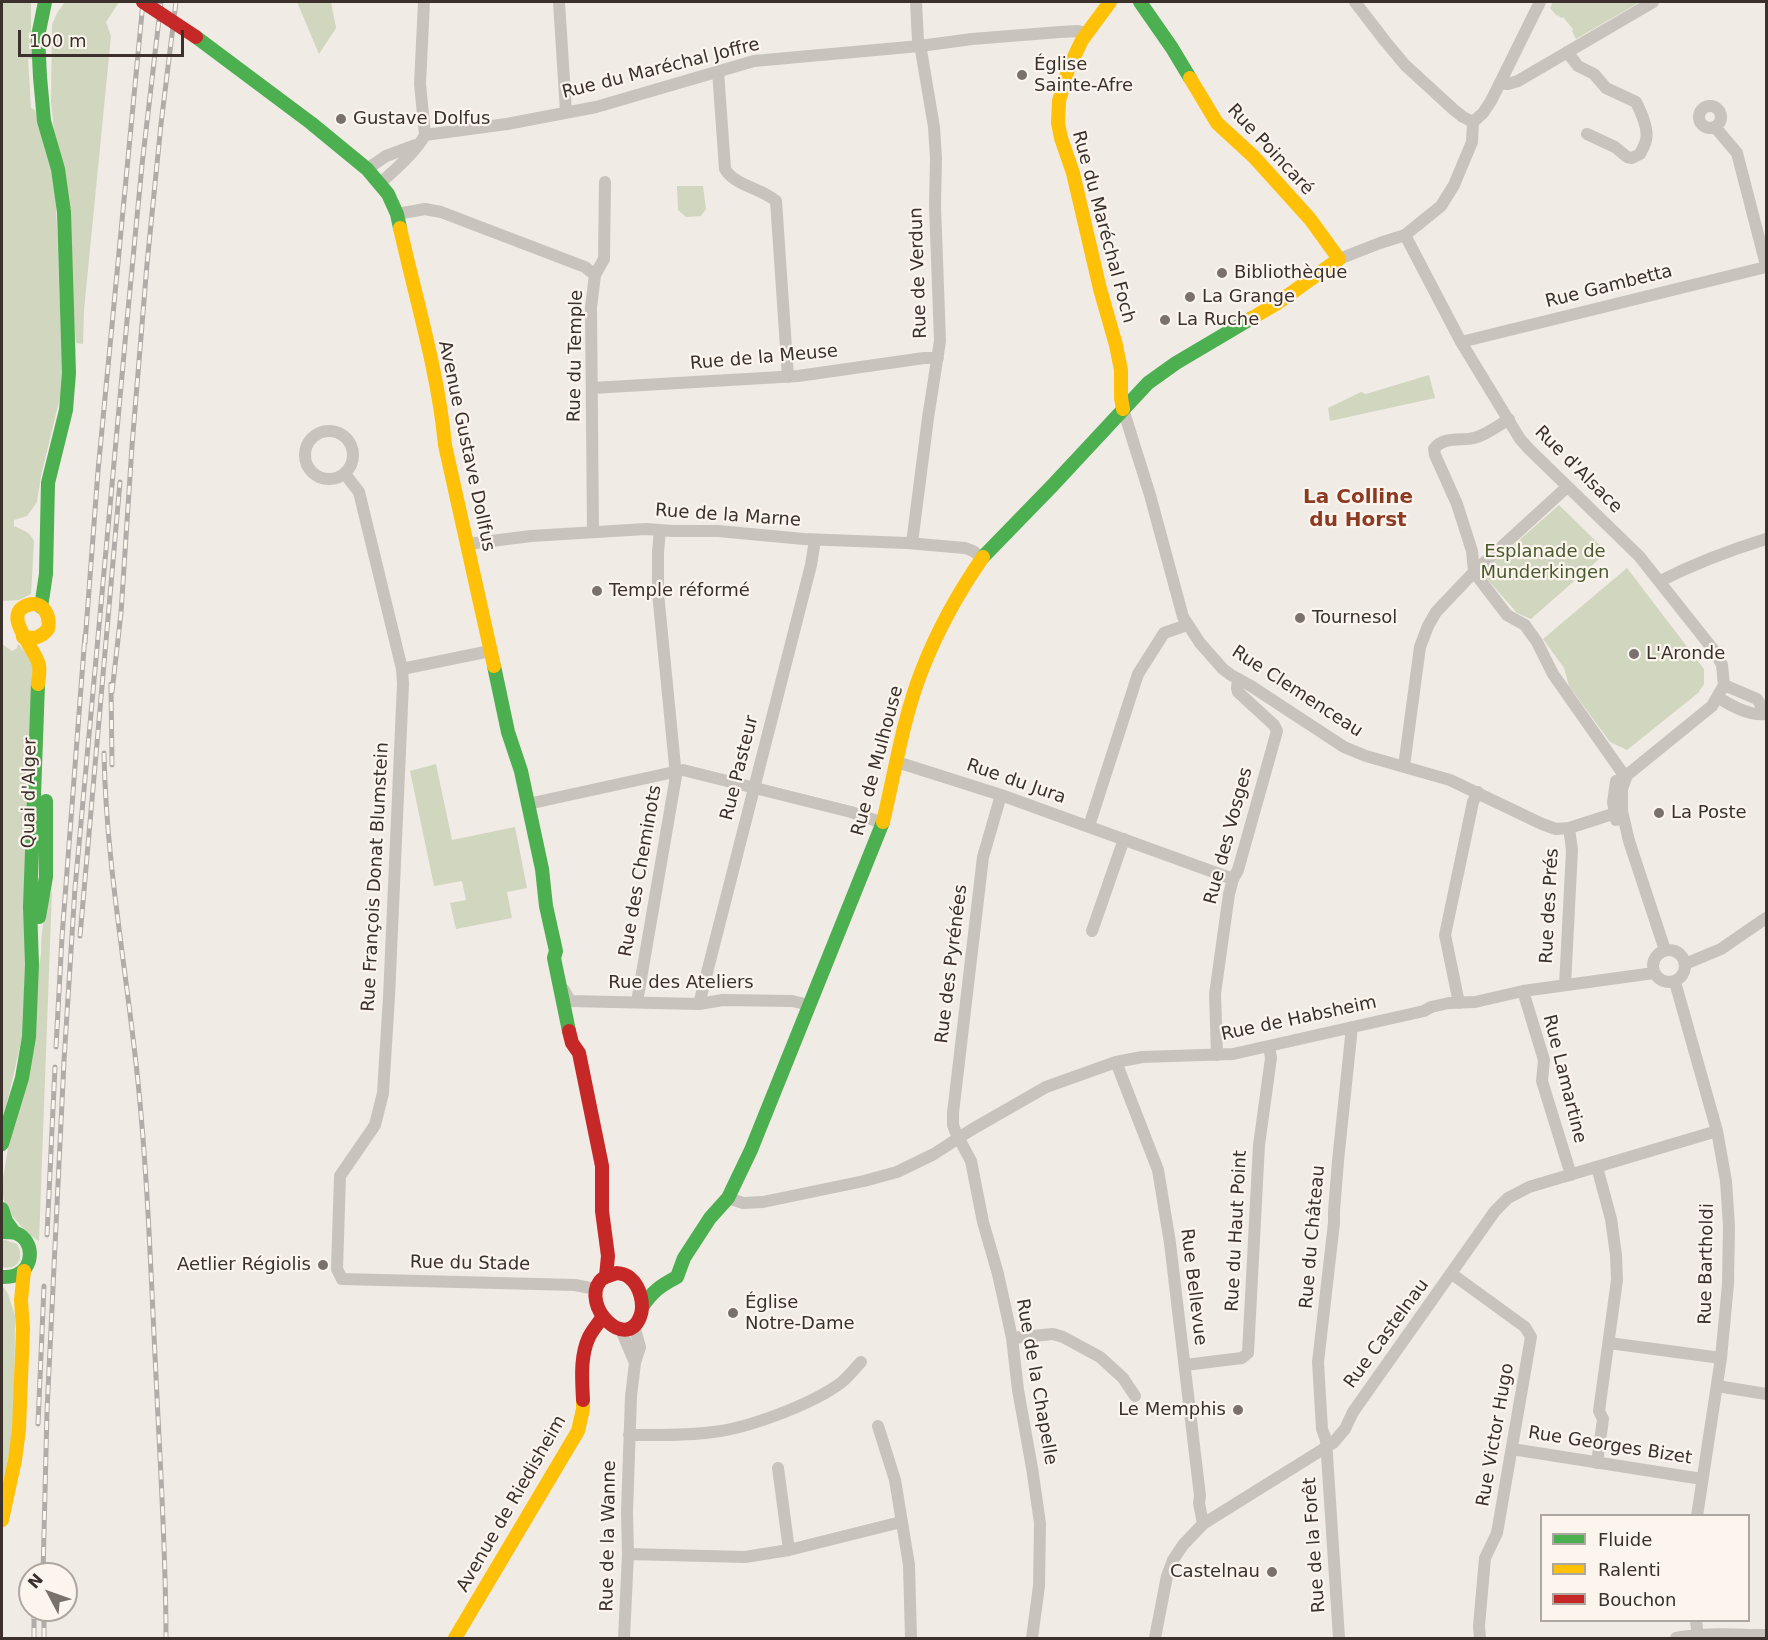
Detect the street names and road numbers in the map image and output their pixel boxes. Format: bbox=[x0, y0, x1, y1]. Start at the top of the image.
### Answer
street label: Rue du Maréchal Joffre bbox=[560, 34, 762, 104]
street label: Rue Poincaré bbox=[1222, 100, 1318, 200]
street label: Rue du Maréchal Foch bbox=[1067, 128, 1139, 326]
street label: Rue de Verdun bbox=[906, 207, 932, 339]
street label: Rue Gambetta bbox=[1543, 261, 1675, 313]
street label: Rue du Temple bbox=[564, 290, 588, 422]
street label: Avenue Gustave Dollfus bbox=[433, 339, 499, 553]
street label: Rue de la Meuse bbox=[689, 341, 839, 375]
street label: Rue d'Alsace bbox=[1530, 422, 1626, 518]
street label: Rue de la Marne bbox=[654, 500, 802, 532]
street label: Rue Clemenceau bbox=[1227, 642, 1367, 742]
street label: Rue de Mulhouse bbox=[848, 684, 908, 838]
street label: Rue Pasteur bbox=[717, 713, 763, 823]
street label: Quai d'Alger bbox=[18, 737, 42, 849]
street label: Rue François Donat Blumstein bbox=[358, 742, 394, 1012]
street label: Rue du Jura bbox=[964, 755, 1068, 809]
street label: Rue des Vosges bbox=[1200, 765, 1258, 907]
street label: Rue des Cheminots bbox=[615, 783, 667, 959]
street label: Rue des Prés bbox=[1536, 848, 1564, 964]
street label: Rue des Pyrénées bbox=[932, 883, 972, 1045]
street label: Rue des Ateliers bbox=[608, 972, 754, 994]
street label: Rue de Habsheim bbox=[1219, 992, 1379, 1046]
street label: Rue Lamartine bbox=[1538, 1013, 1590, 1145]
street label: Rue du Haut Point bbox=[1222, 1150, 1252, 1312]
street label: Rue du Château bbox=[1296, 1164, 1330, 1310]
street label: Rue Bartholdi bbox=[1695, 1203, 1719, 1325]
street label: Rue Bellevue bbox=[1175, 1227, 1211, 1347]
street label: Rue du Stade bbox=[410, 1252, 530, 1276]
street label: Rue Castelnau bbox=[1340, 1275, 1434, 1393]
street label: Rue de la Chapelle bbox=[1011, 1297, 1061, 1467]
street label: Rue Victor Hugo bbox=[1473, 1362, 1519, 1508]
street label: Avenue de Riedisheim bbox=[453, 1412, 571, 1596]
street label: Rue Georges Bizet bbox=[1527, 1422, 1693, 1470]
street label: Rue de la Wanne bbox=[597, 1460, 621, 1612]
street label: Rue de la Forêt bbox=[1299, 1477, 1331, 1613]

